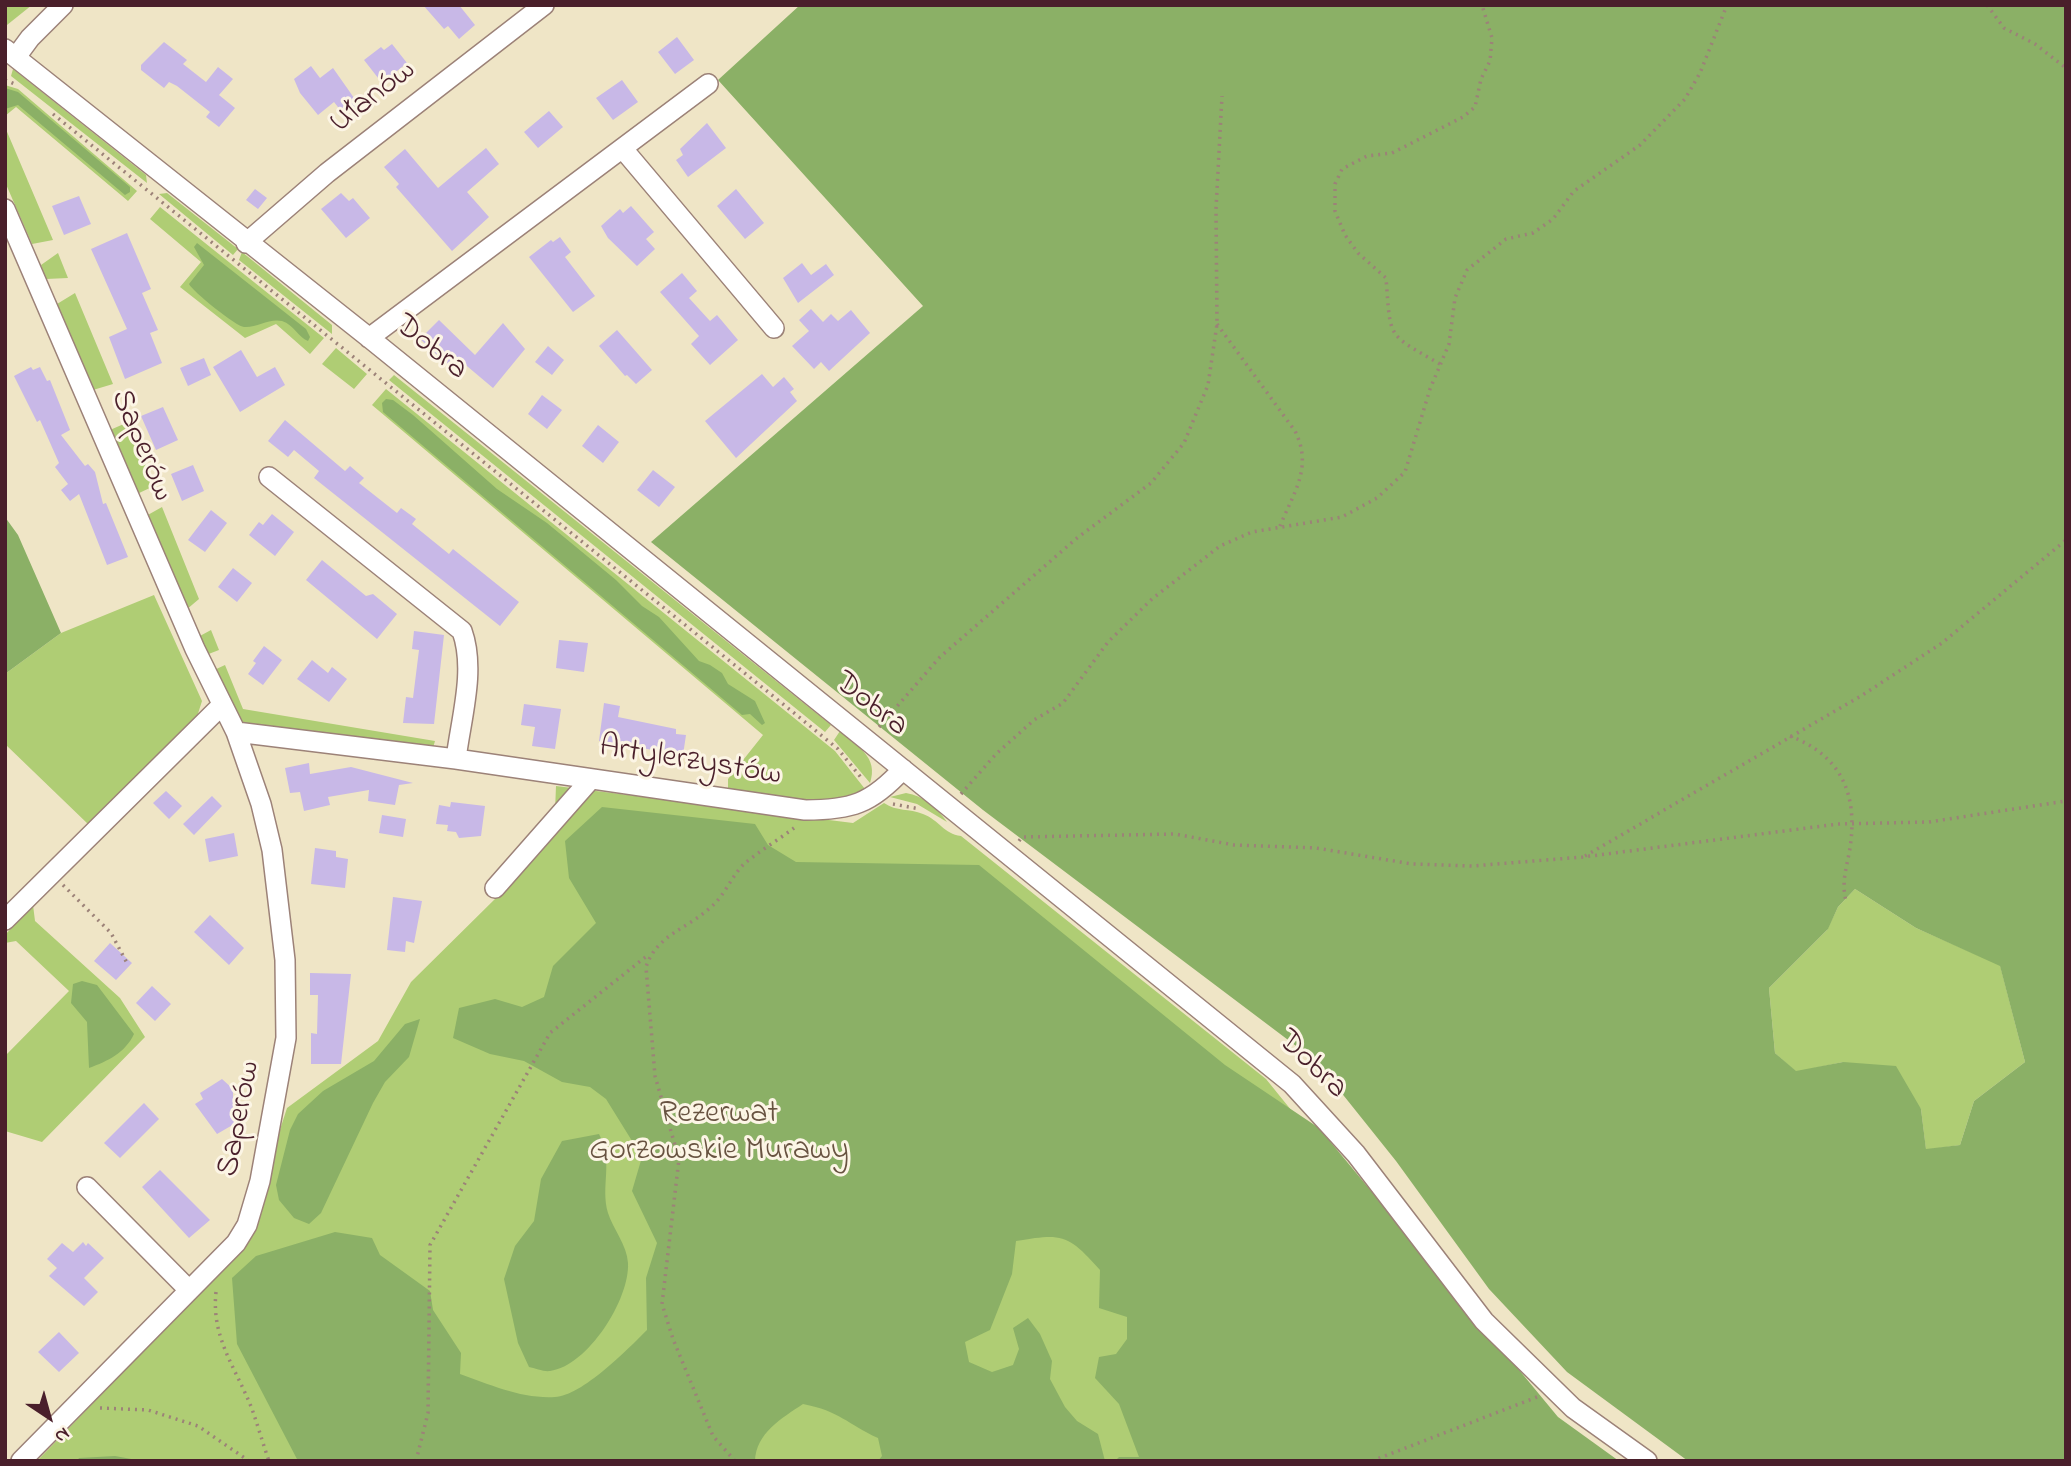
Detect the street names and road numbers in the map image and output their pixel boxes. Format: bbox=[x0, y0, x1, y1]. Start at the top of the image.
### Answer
street label: Ułanów bbox=[323, 53, 425, 143]
street label: Dobra bbox=[386, 308, 474, 390]
street label: Saperów bbox=[99, 385, 181, 507]
street label: Dobra bbox=[825, 665, 915, 747]
street label: Artylerzystów bbox=[596, 730, 784, 796]
street label: Dobra bbox=[1268, 1023, 1354, 1109]
street label: Saperów bbox=[211, 1058, 271, 1180]

